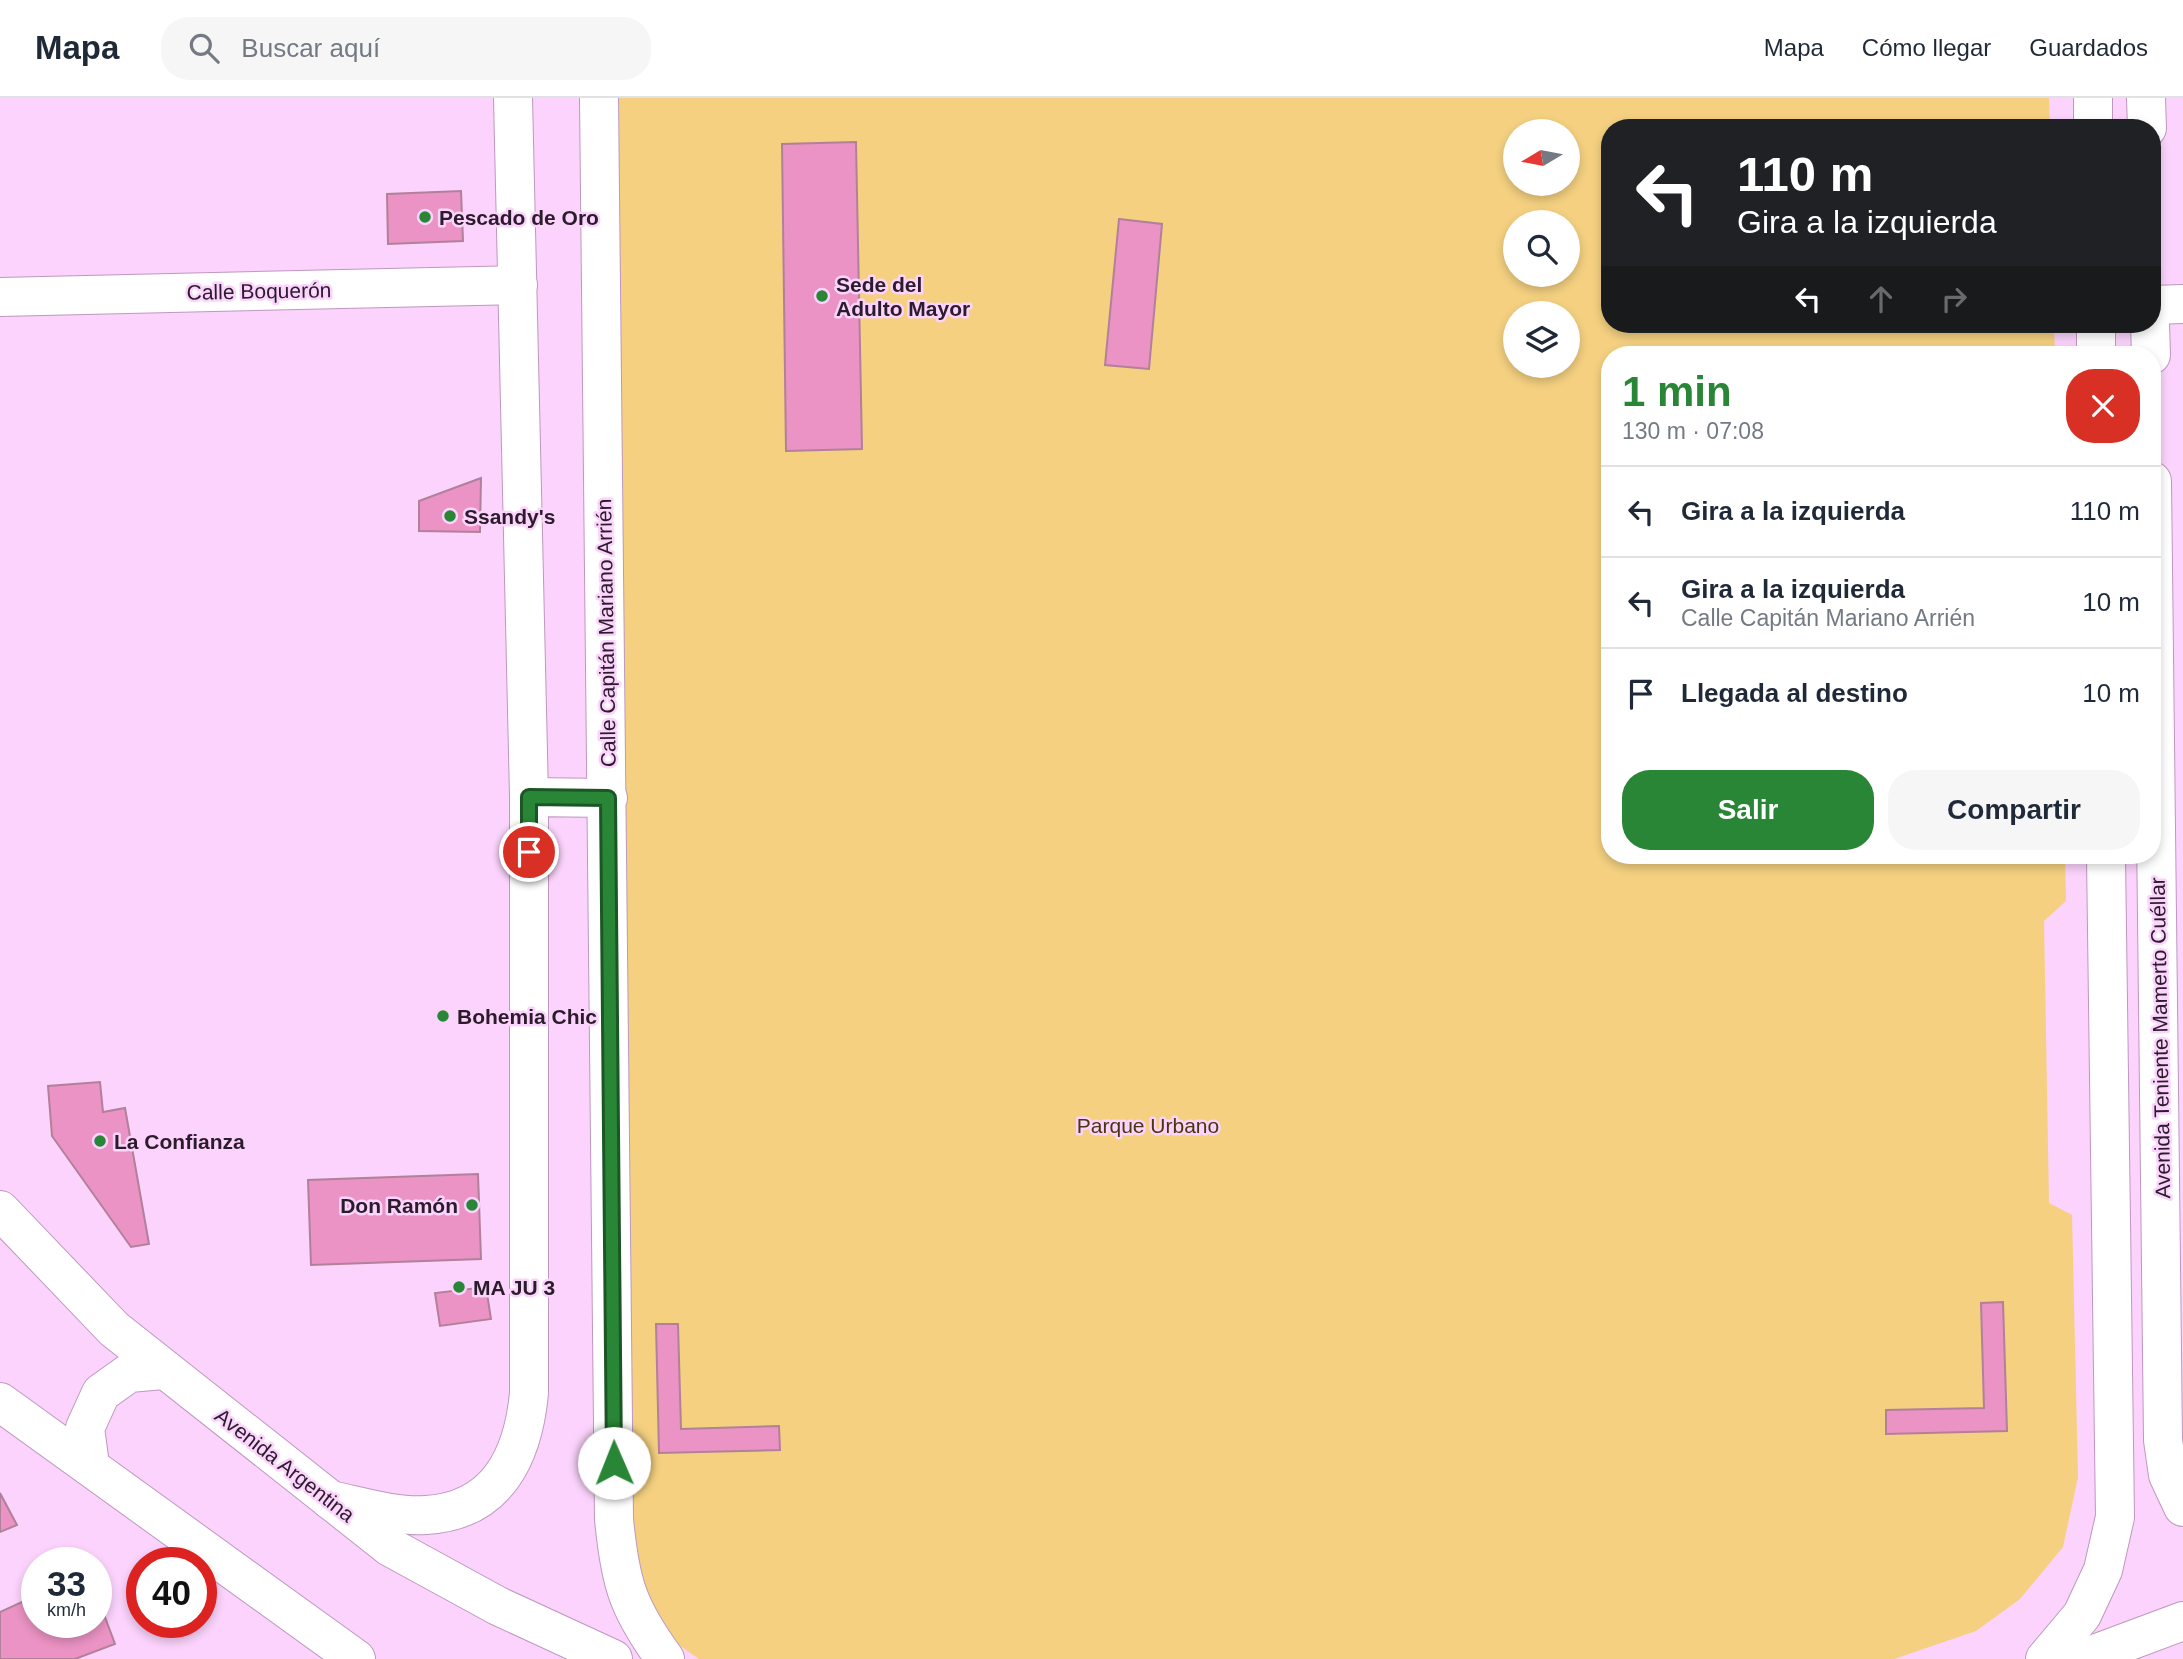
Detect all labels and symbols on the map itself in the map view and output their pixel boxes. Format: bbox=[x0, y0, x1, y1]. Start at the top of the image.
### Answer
north arrow bbox=[1503, 119, 1580, 196]
place label: Pescado de Oro bbox=[439, 206, 599, 229]
marker: Pescado de Oro bbox=[417, 209, 433, 225]
place label: Sede del Adulto Mayor bbox=[836, 273, 970, 320]
street label: Calle Boquerón bbox=[186, 278, 332, 304]
marker: Sede del Adulto Mayor bbox=[814, 288, 830, 304]
street label: Calle Capitán Mariano Arrién bbox=[592, 499, 620, 767]
place label: Ssandy's bbox=[464, 505, 555, 528]
marker: Ssandy's bbox=[442, 508, 458, 524]
pin bbox=[499, 822, 559, 882]
street label: Avenida Teniente Mamerto Cuéllar bbox=[2146, 877, 2174, 1199]
place label: Bohemia Chic bbox=[457, 1005, 597, 1028]
marker: Bohemia Chic bbox=[435, 1008, 451, 1024]
park label: Parque Urbano bbox=[1077, 1114, 1219, 1137]
place label: La Confianza bbox=[114, 1130, 245, 1153]
marker: La Confianza bbox=[92, 1133, 108, 1149]
place label: Don Ramón bbox=[340, 1194, 458, 1217]
marker: Don Ramón bbox=[464, 1197, 480, 1213]
place label: MA JU 3 bbox=[473, 1276, 555, 1299]
marker: MA JU 3 bbox=[451, 1279, 467, 1295]
street label: Avenida Argentina bbox=[211, 1404, 359, 1527]
position arrow bbox=[577, 1426, 651, 1500]
speed limit sign: 40 bbox=[126, 1547, 217, 1638]

